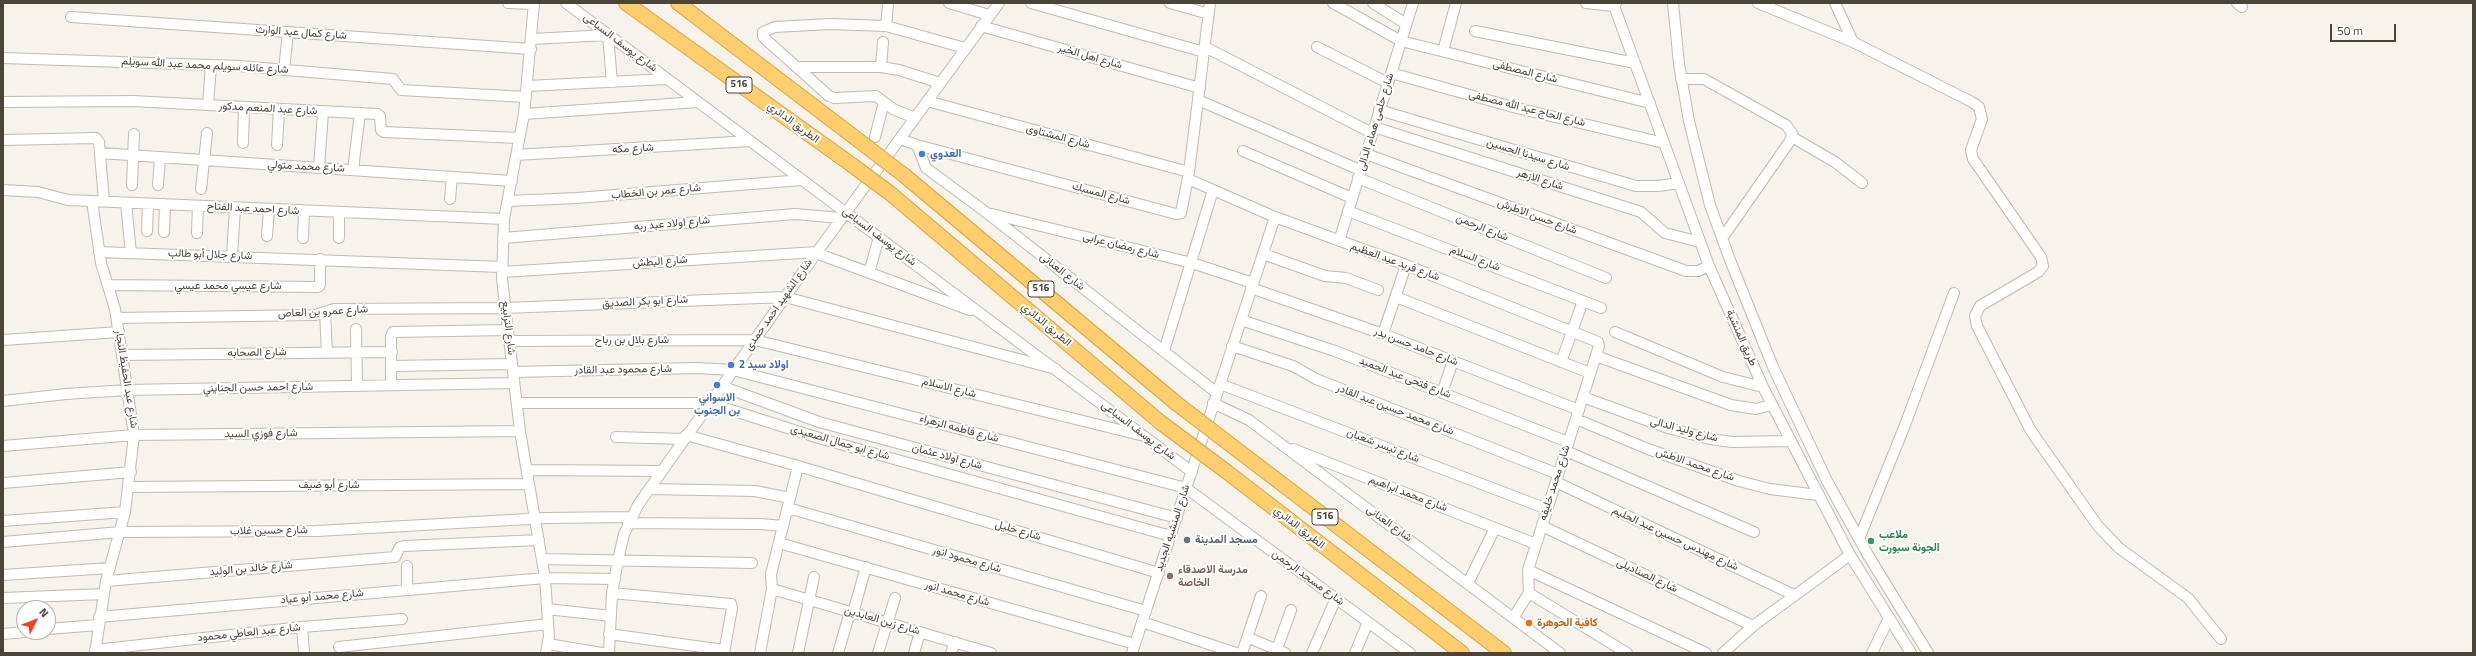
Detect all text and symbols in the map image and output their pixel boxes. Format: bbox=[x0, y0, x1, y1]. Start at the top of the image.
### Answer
street label: شارع يوسف السباعى bbox=[580, 11, 660, 75]
scale bar bbox=[2332, 16, 2398, 42]
text: 50 m bbox=[2337, 21, 2363, 40]
street label: شارع كمال عبد الوارث bbox=[255, 23, 347, 43]
street label: شارع اهل الخير bbox=[1056, 42, 1124, 72]
street label: شارع عائله سويلم محمد عبد الله سويلم bbox=[121, 55, 289, 77]
street label: شارع المصطفى bbox=[1491, 58, 1559, 86]
street label: شارع حلمى همام الدالى bbox=[1355, 71, 1397, 173]
road number: 516 bbox=[726, 77, 752, 93]
street label: شارع الحاج عبد الله مصطفى bbox=[1467, 88, 1587, 130]
street label: شارع عبد المنعم مدكور bbox=[218, 100, 318, 118]
street label: الطريق الدائري bbox=[764, 100, 822, 146]
street label: شارع المشتاوى bbox=[1025, 122, 1091, 152]
street label: شارع سيدنا الحسين bbox=[1485, 136, 1571, 174]
street label: شارع مكه bbox=[612, 141, 654, 157]
place label: العدوي bbox=[930, 147, 961, 161]
marker: العدوي bbox=[917, 149, 927, 159]
street label: شارع محمد متولي bbox=[267, 158, 345, 176]
street label: شارع الازهر bbox=[1515, 166, 1565, 194]
street label: شارع المسبك bbox=[1070, 180, 1132, 208]
street label: شارع عمر بن الخطاب bbox=[611, 182, 701, 202]
street label: شارع حسن الاطرش bbox=[1495, 196, 1579, 238]
street label: شارع احمد عبد الفتاح bbox=[206, 200, 300, 218]
street label: شارع يوسف السباعى bbox=[839, 205, 919, 269]
street label: شارع الرحمن bbox=[1454, 212, 1510, 244]
street label: شارع اولاد عبد ربه bbox=[633, 214, 711, 234]
street label: شارع رمضان عرابى bbox=[1081, 230, 1161, 262]
street label: شارع فريد عبد العظيم bbox=[1349, 240, 1441, 284]
street label: شارع السلام bbox=[1448, 243, 1502, 275]
street label: شارع جلال أبو طالب bbox=[168, 247, 252, 263]
street label: شارع العنانى bbox=[1037, 250, 1087, 294]
street label: شارع البطش bbox=[632, 253, 688, 271]
street label: شارع الشهيد احمد حمدى bbox=[742, 257, 816, 353]
street label: شارع عيسي محمد عيسي bbox=[174, 279, 282, 293]
road number: 516 bbox=[1028, 281, 1054, 297]
street label: شارع ابو بكر الصديق bbox=[602, 293, 688, 311]
street label: شارع الترابيع bbox=[498, 300, 518, 356]
street label: الطريق الدائري bbox=[1018, 300, 1074, 350]
street label: شارع عمرو بن العاص bbox=[278, 303, 368, 321]
street label: طريق المنشية bbox=[1723, 308, 1759, 368]
street label: شارع حامد حسن بدر bbox=[1372, 325, 1460, 369]
street label: شارع عبد الحفيظ النجار bbox=[112, 329, 140, 429]
street label: شارع بلال بن رباح bbox=[595, 333, 669, 347]
street label: شارع الصحابه bbox=[227, 346, 287, 360]
street label: شارع فتحى عبد الحميد bbox=[1357, 354, 1453, 402]
place label: اولاد سيد 2 bbox=[739, 358, 789, 372]
marker: اولاد سيد 2 bbox=[726, 360, 736, 370]
street label: شارع محمود عبد القادر bbox=[574, 363, 672, 377]
street label: شارع الاسلام bbox=[921, 375, 977, 401]
street label: شارع احمد حسن الجنايني bbox=[203, 380, 313, 396]
marker: الاسواني بن الجنوب bbox=[712, 380, 722, 390]
street label: شارع محمد حسين عبد القادر bbox=[1334, 381, 1456, 439]
place label: الاسواني بن الجنوب bbox=[694, 391, 740, 417]
street label: شارع يوسف السباعى bbox=[1098, 399, 1178, 463]
street label: شارع فاطمه الزهراء bbox=[918, 412, 1000, 446]
street label: شارع وليد الدالى bbox=[1649, 415, 1719, 445]
street label: شارع ابو جمال الصعيدى bbox=[789, 422, 891, 464]
street label: شارع تيسر شعبان bbox=[1345, 426, 1421, 466]
street label: شارع فوزي السيد bbox=[224, 427, 298, 441]
street label: شارع اولاد عثمان bbox=[910, 441, 984, 473]
street label: شارع محمد خليفه bbox=[1537, 444, 1573, 522]
street label: شارع محمد الاطش bbox=[1654, 445, 1736, 485]
street label: شارع محمد ابراهيم bbox=[1367, 473, 1449, 515]
street label: شارع أبو ضيف bbox=[298, 478, 360, 492]
street label: شارع المنشيه الجديد bbox=[1153, 483, 1193, 573]
street label: شارع العنانى bbox=[1364, 503, 1414, 545]
street label: الطريق الدائري bbox=[1271, 504, 1327, 552]
street label: شارع مهندس حسين عبد الحليم bbox=[1610, 504, 1740, 574]
road number: 516 bbox=[1312, 509, 1338, 525]
street label: شارع خليل bbox=[994, 518, 1042, 544]
street label: شارع حسين غلاب bbox=[230, 524, 308, 538]
place label: ملاعب الجونة سبورت bbox=[1879, 528, 1940, 554]
place label: مسجد المدينة bbox=[1195, 533, 1258, 547]
marker: مسجد المدينة bbox=[1182, 535, 1192, 545]
marker: ملاعب الجونة سبورت bbox=[1866, 536, 1876, 546]
street label: شارع محمود انور bbox=[931, 544, 1003, 576]
street label: شارع مسجد الرحمن bbox=[1269, 547, 1347, 609]
street label: شارع الصناديلى bbox=[1614, 556, 1680, 596]
street label: شارع خالد بن الوليد bbox=[209, 559, 293, 579]
place label: مدرسة الاصدقاء الخاصة bbox=[1178, 563, 1248, 589]
marker: مدرسة الاصدقاء الخاصة bbox=[1165, 571, 1175, 581]
street label: شارع محمد انور bbox=[923, 578, 991, 610]
street label: شارع محمد أبو عياد bbox=[280, 587, 364, 607]
north arrow bbox=[16, 600, 56, 640]
text: N bbox=[36, 604, 52, 621]
street label: شارع زين العابدين bbox=[843, 604, 921, 638]
place label: كافية الحوهرة bbox=[1537, 616, 1598, 630]
marker: كافية الحوهرة bbox=[1524, 618, 1534, 628]
street label: شارع عبد العاطي محمود bbox=[197, 621, 301, 645]

